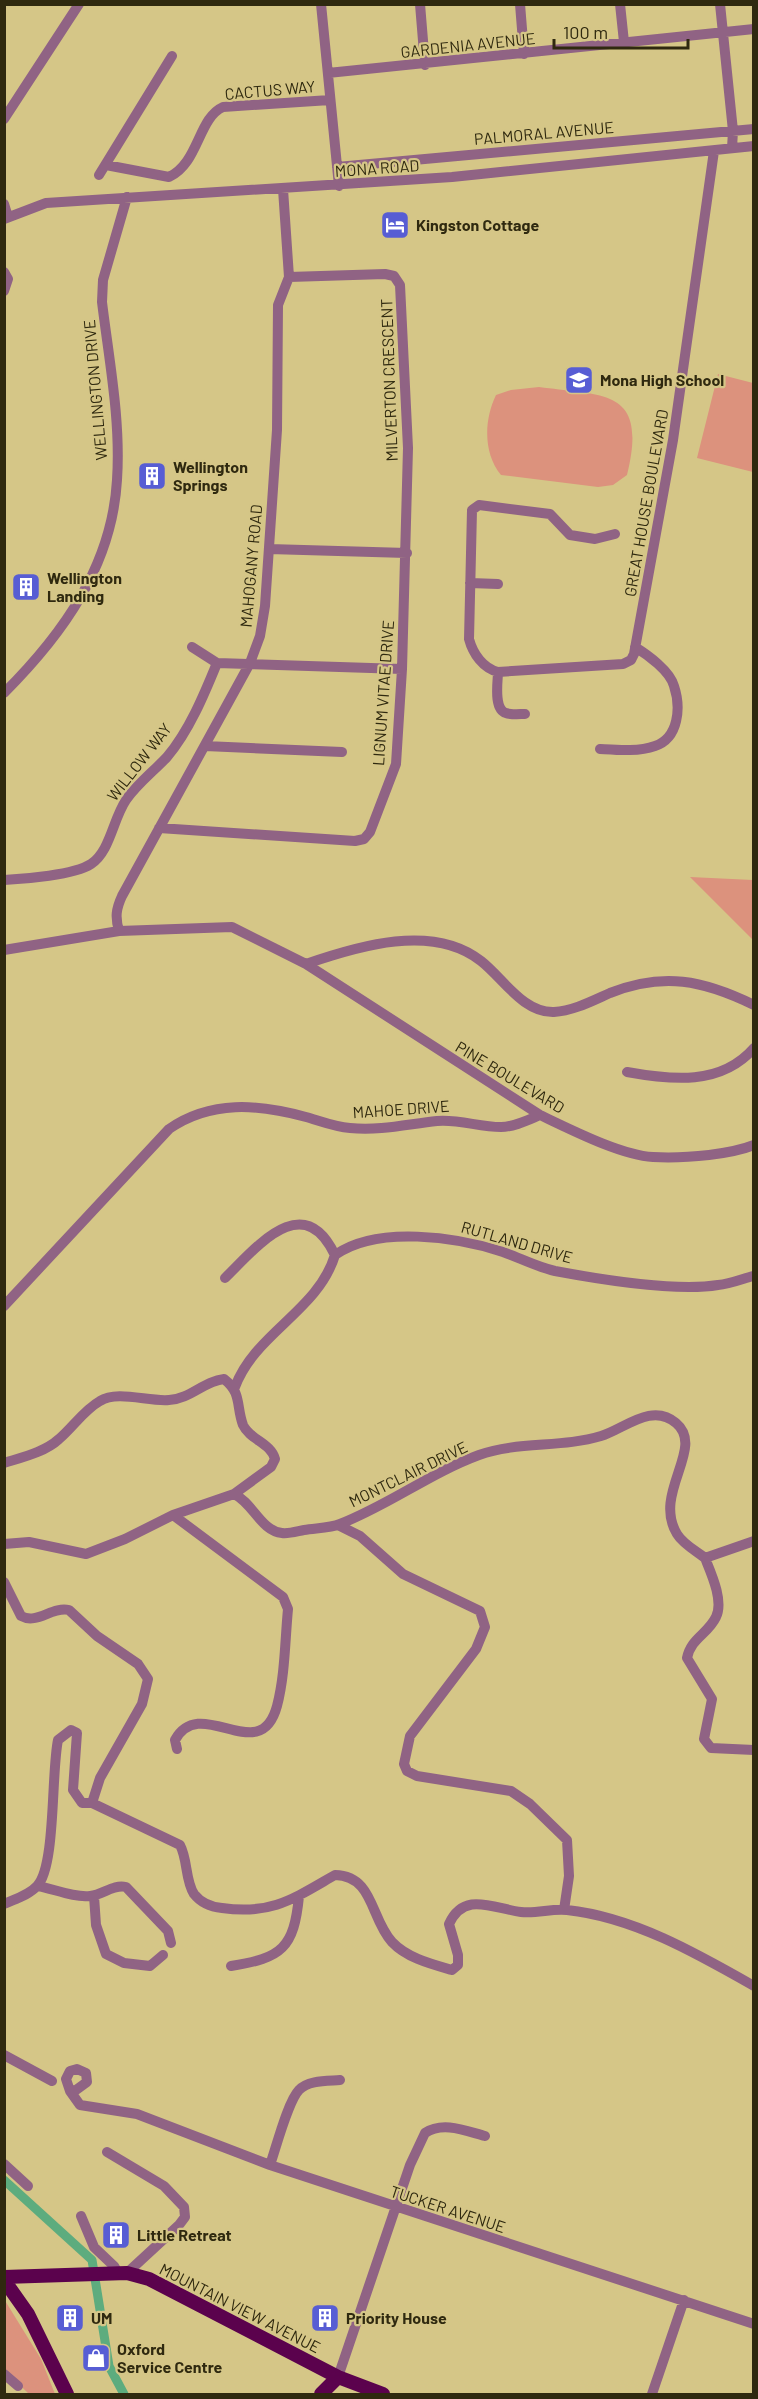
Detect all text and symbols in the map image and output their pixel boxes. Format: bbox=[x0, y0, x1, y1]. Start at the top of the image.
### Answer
scale bar bbox=[554, 12, 688, 50]
text: 100 m bbox=[563, 21, 608, 43]
street label: GARDENIA AVENUE bbox=[400, 28, 536, 61]
street label: CACTUS WAY bbox=[224, 76, 316, 103]
street label: PALMORAL AVENUE bbox=[473, 117, 615, 148]
street label: MONA ROAD bbox=[334, 155, 420, 180]
hotel icon: Kingston Cottage bbox=[379, 209, 411, 241]
place label: Kingston Cottage bbox=[416, 215, 539, 234]
street label: MILVERTON CRESCENT bbox=[376, 298, 401, 462]
street label: WELLINGTON DRIVE bbox=[79, 319, 110, 461]
school or university icon: Mona High School bbox=[563, 364, 595, 396]
place label: Mona High School bbox=[600, 370, 724, 389]
street label: GREAT HOUSE BOULEVARD bbox=[620, 408, 671, 598]
place label: Wellington Springs bbox=[173, 457, 248, 494]
building icon: Wellington Springs bbox=[136, 460, 168, 492]
street label: MAHOGANY ROAD bbox=[236, 504, 265, 628]
place label: Wellington Landing bbox=[47, 568, 122, 605]
building icon: Wellington Landing bbox=[10, 571, 42, 603]
street label: LIGNUM VITAE DRIVE bbox=[368, 620, 397, 766]
street label: WILLOW WAY bbox=[102, 719, 175, 804]
street label: PINE BOULEVARD bbox=[452, 1037, 568, 1117]
street label: MAHOE DRIVE bbox=[352, 1096, 450, 1121]
street label: RUTLAND DRIVE bbox=[459, 1217, 575, 1267]
street label: MONTCLAIR DRIVE bbox=[345, 1437, 470, 1510]
street label: TUCKER AVENUE bbox=[388, 2181, 508, 2236]
building icon: Little Retreat bbox=[100, 2219, 132, 2251]
place label: Little Retreat bbox=[137, 2225, 232, 2244]
street label: MOUNTAIN VIEW AVENUE bbox=[157, 2259, 324, 2356]
building icon: UM bbox=[54, 2302, 86, 2334]
building icon: Priority House bbox=[309, 2302, 341, 2334]
place label: UM bbox=[91, 2308, 113, 2327]
place label: Priority House bbox=[346, 2308, 447, 2327]
place label: Oxford Service Centre bbox=[117, 2339, 223, 2376]
shop icon: Oxford Service Centre bbox=[80, 2342, 112, 2374]

